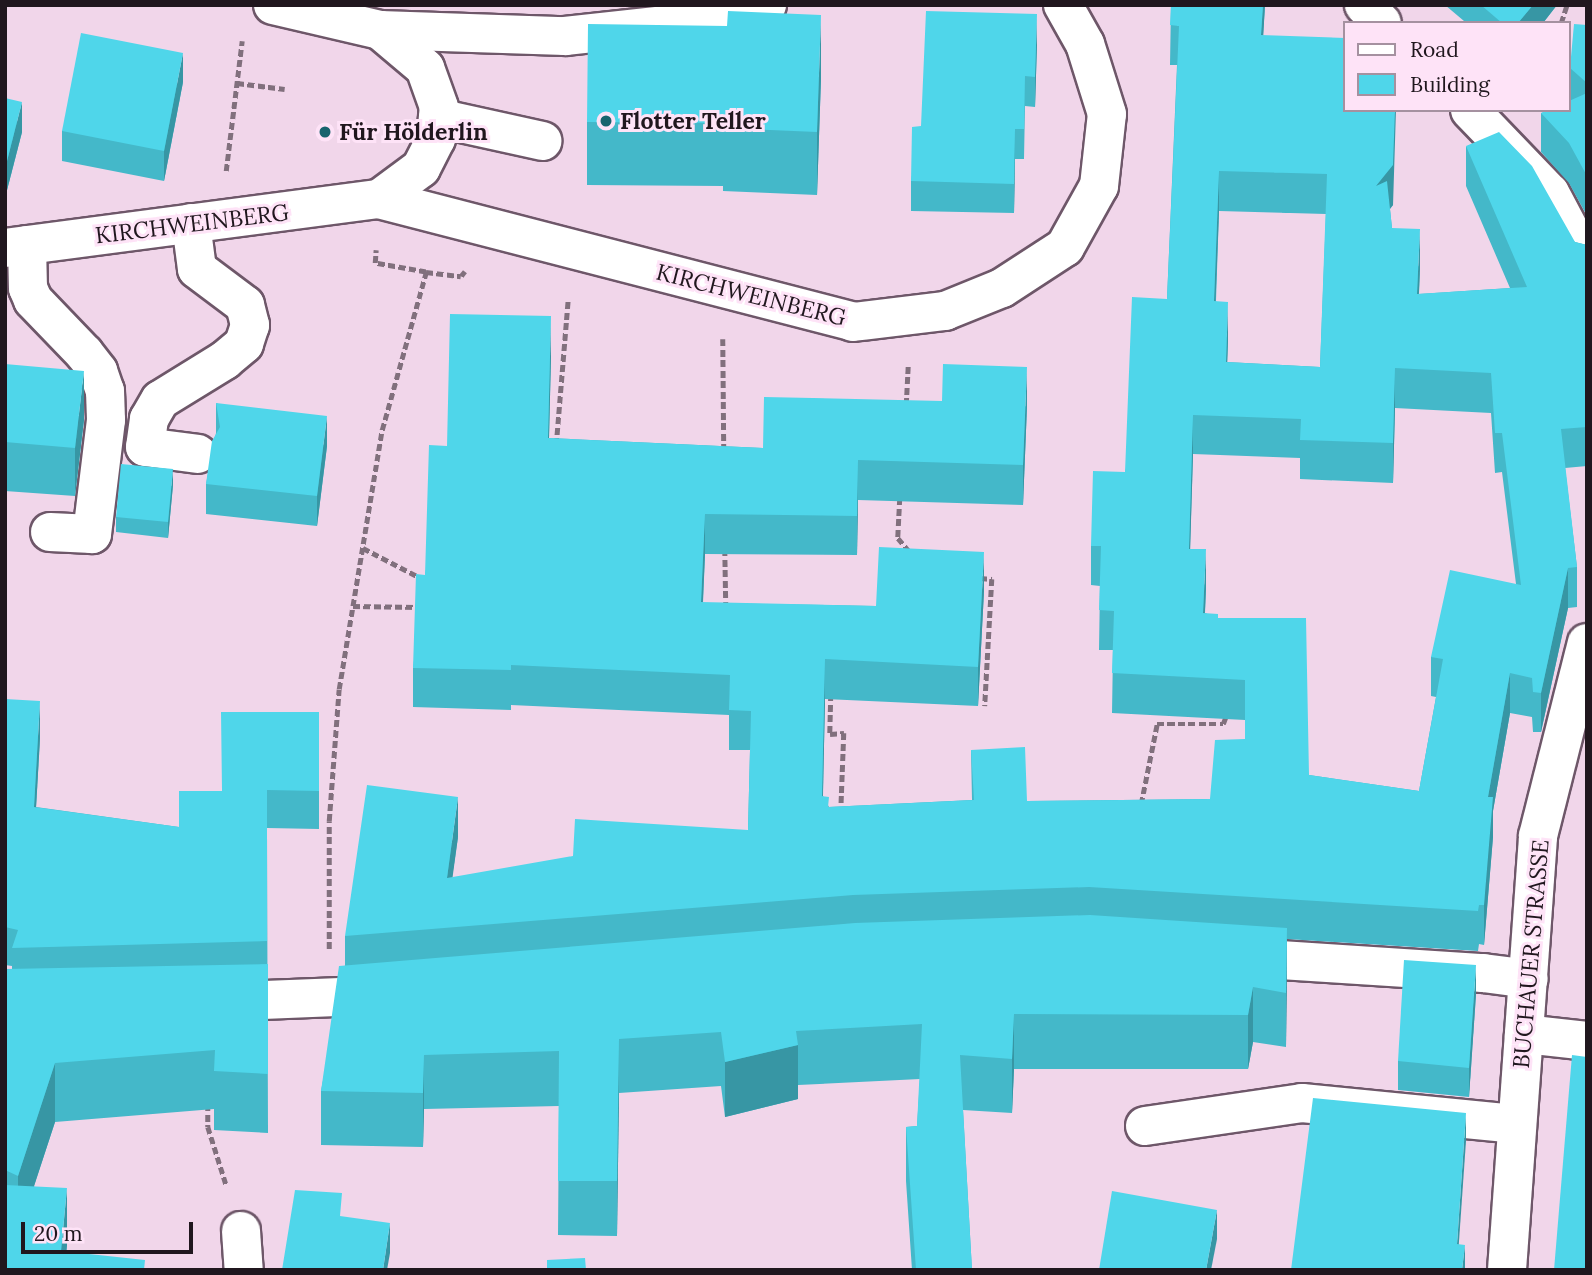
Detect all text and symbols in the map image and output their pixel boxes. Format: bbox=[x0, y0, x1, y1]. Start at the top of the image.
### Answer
legend bbox=[1344, 21, 1571, 112]
text: Road bbox=[1410, 36, 1459, 63]
text: Building bbox=[1410, 71, 1490, 98]
place label: Flotter Teller bbox=[620, 107, 766, 135]
marker: Flotter Teller bbox=[598, 113, 614, 129]
place label: Für Hölderlin bbox=[339, 118, 488, 146]
marker: Für Hölderlin bbox=[317, 124, 333, 140]
street label: KIRCHWEINBERG bbox=[94, 198, 290, 250]
street label: KIRCHWEINBERG bbox=[653, 258, 849, 332]
street label: BUCHAUER STRASSE bbox=[1507, 838, 1555, 1070]
scale bar bbox=[24, 1208, 196, 1252]
text: 20 m bbox=[34, 1220, 83, 1247]

